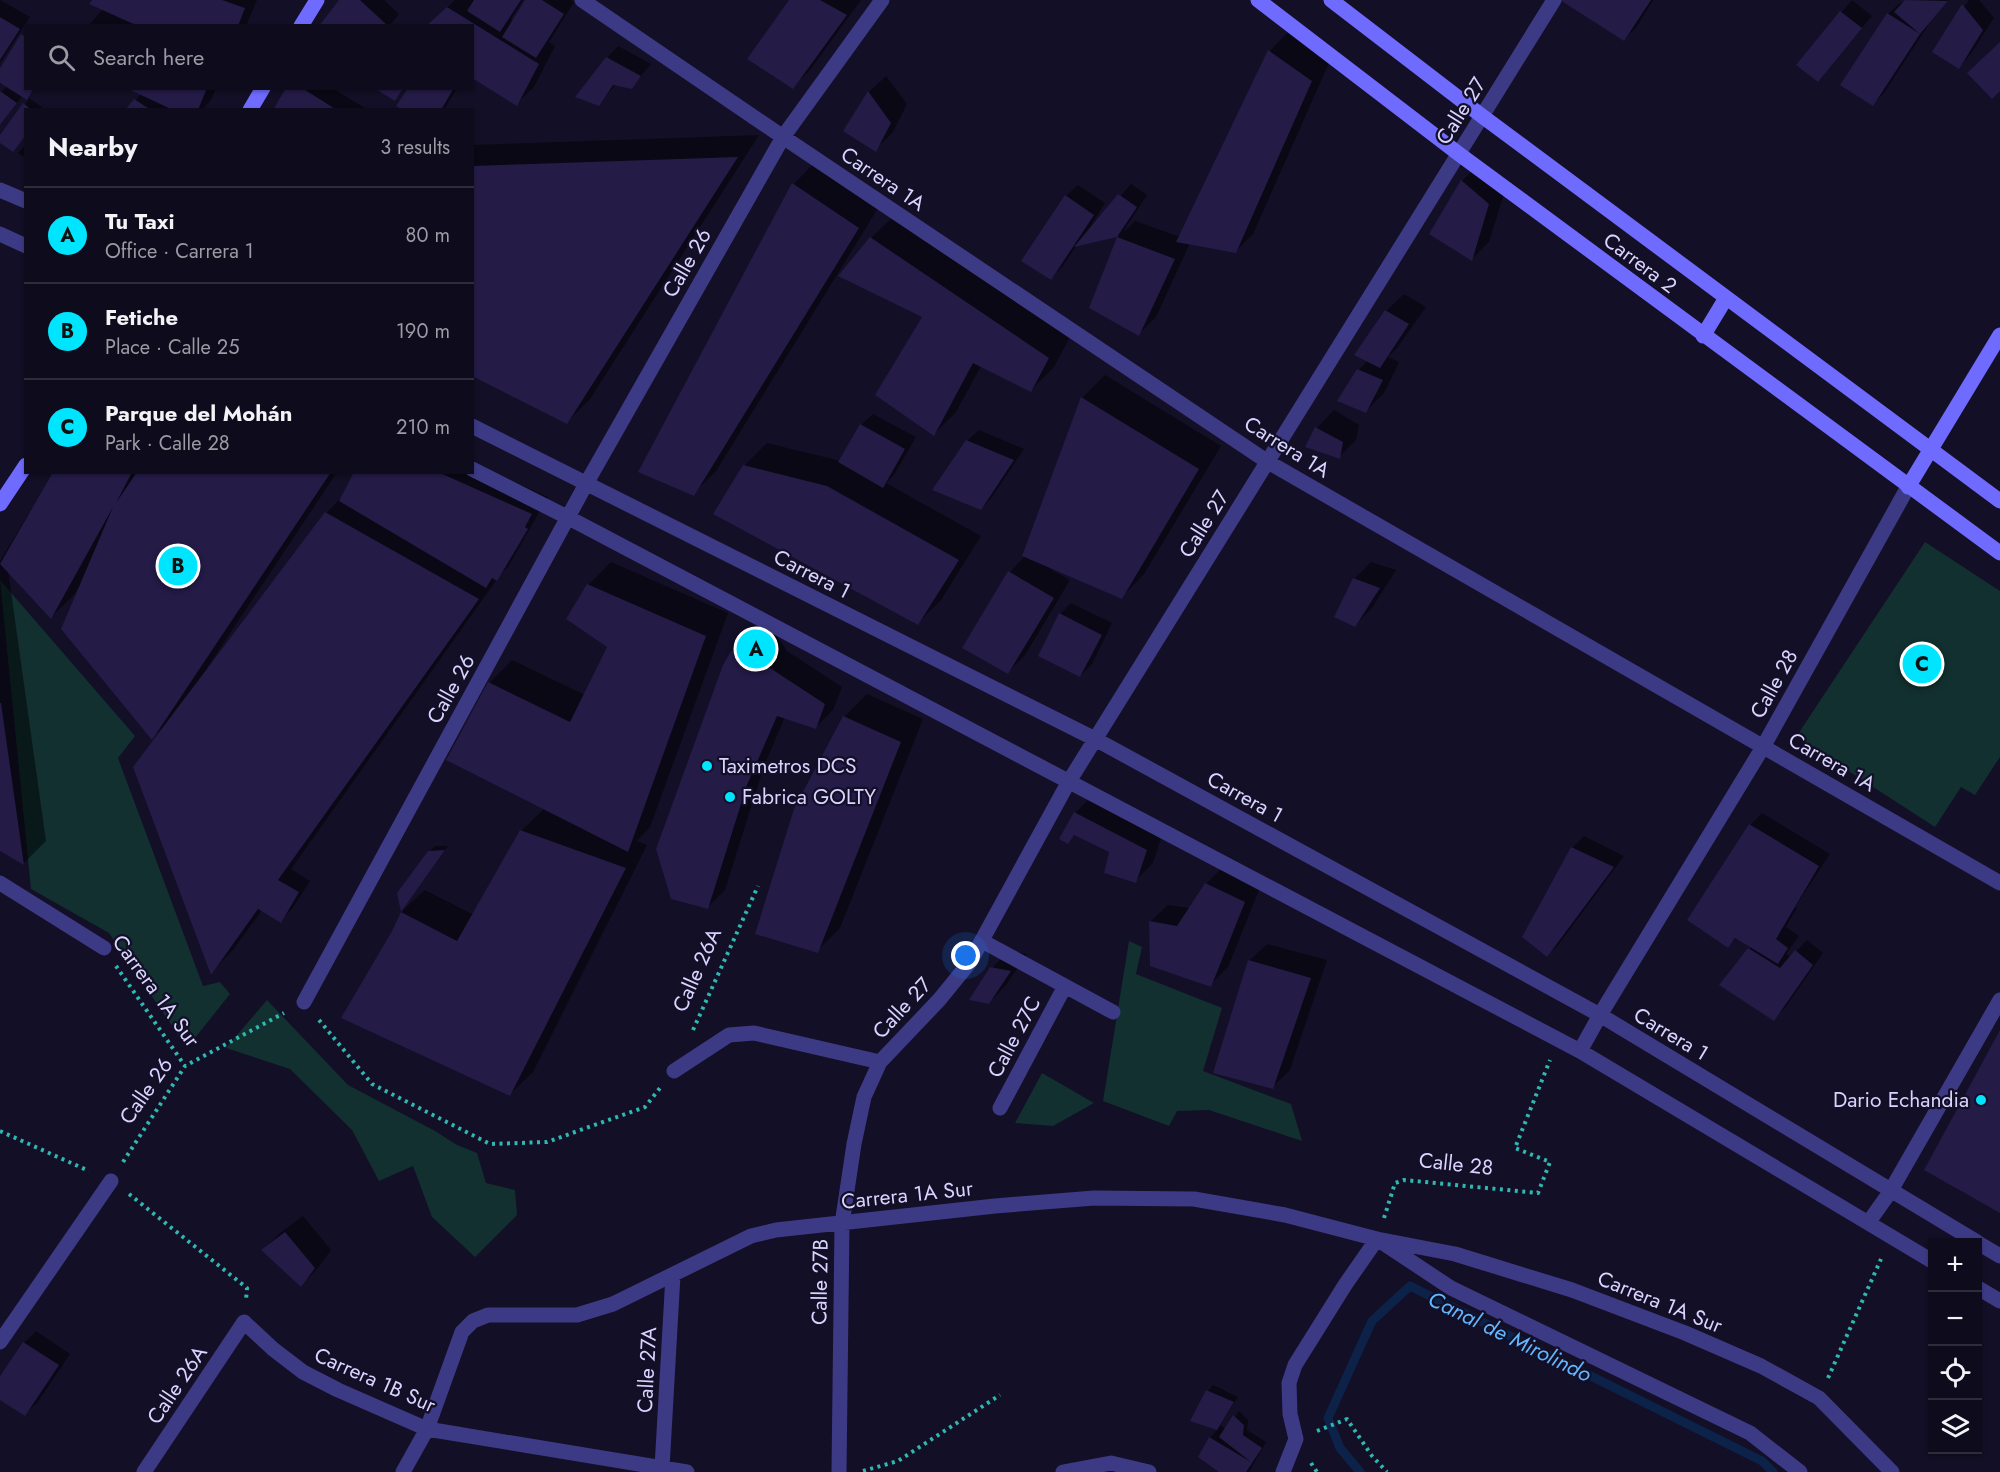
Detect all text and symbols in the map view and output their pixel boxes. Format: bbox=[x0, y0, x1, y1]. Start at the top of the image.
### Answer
search box bbox=[24, 24, 474, 90]
icon: search bbox=[45, 41, 78, 74]
text: Search here bbox=[93, 41, 204, 73]
street label: Calle 27 bbox=[1429, 72, 1493, 150]
text: Nearby bbox=[48, 128, 137, 166]
text: 3 results bbox=[380, 133, 450, 162]
street label: Carrera 1A bbox=[835, 140, 931, 218]
text: Tu Taxi bbox=[105, 205, 175, 237]
text: A bbox=[60, 221, 75, 250]
text: 80 m bbox=[405, 221, 450, 250]
street label: Calle 26 bbox=[655, 223, 719, 303]
street label: Carrera 2 bbox=[1597, 225, 1683, 301]
text: Office · Carrera 1 bbox=[105, 237, 254, 266]
text: Fetiche bbox=[105, 301, 178, 333]
text: B bbox=[61, 317, 74, 346]
text: 190 m bbox=[396, 317, 450, 346]
text: Place · Calle 25 bbox=[105, 333, 240, 362]
text: Parque del Mohán bbox=[105, 397, 293, 429]
street label: Carrera 1A bbox=[1238, 409, 1336, 485]
text: C bbox=[60, 413, 75, 442]
text: 210 m bbox=[396, 413, 450, 442]
text: Park · Calle 28 bbox=[105, 429, 230, 458]
street label: Calle 27 bbox=[1172, 485, 1236, 563]
street label: Carrera 1 bbox=[768, 542, 856, 606]
pin: B bbox=[158, 544, 198, 588]
pin: A bbox=[736, 626, 776, 672]
pin: C bbox=[1902, 642, 1942, 686]
street label: Calle 28 bbox=[1743, 644, 1805, 724]
street label: Calle 26 bbox=[420, 649, 482, 729]
street label: Carrera 1A bbox=[1783, 725, 1881, 799]
place label: Taximetros DCS bbox=[719, 751, 857, 781]
marker: Taximetros DCS bbox=[700, 759, 714, 773]
street label: Carrera 1 bbox=[1202, 764, 1288, 830]
place label: Fabrica GOLTY bbox=[742, 782, 876, 812]
marker: Fabrica GOLTY bbox=[723, 790, 737, 804]
street label: Calle 26A bbox=[665, 923, 729, 1017]
street label: Carrera 1A Sur bbox=[105, 929, 207, 1054]
your location bbox=[951, 941, 980, 970]
street label: Calle 27 bbox=[866, 971, 938, 1045]
street label: Calle 27C bbox=[980, 991, 1048, 1083]
street label: Carrera 1 bbox=[1628, 1000, 1714, 1068]
street label: Calle 26 bbox=[112, 1052, 180, 1130]
place label: Dario Echandia bbox=[1833, 1085, 1969, 1115]
marker: Dario Echandia bbox=[1974, 1093, 1988, 1107]
street label: Calle 28 bbox=[1417, 1145, 1495, 1183]
street label: Carrera 1A Sur bbox=[840, 1173, 975, 1217]
map controls bbox=[1928, 1238, 1982, 1454]
button: + bbox=[1928, 1238, 1982, 1292]
street label: Calle 27B bbox=[804, 1239, 836, 1325]
street label: Carrera 1A Sur bbox=[1593, 1263, 1728, 1341]
water label: Canal de Mirolindo bbox=[1423, 1283, 1598, 1390]
button: − bbox=[1928, 1292, 1982, 1346]
street label: Calle 27A bbox=[630, 1326, 664, 1414]
street label: Calle 26A bbox=[140, 1340, 214, 1430]
street label: Carrera 1B Sur bbox=[309, 1340, 441, 1421]
button: locate bbox=[1928, 1346, 1982, 1400]
button: layers bbox=[1928, 1400, 1982, 1454]

